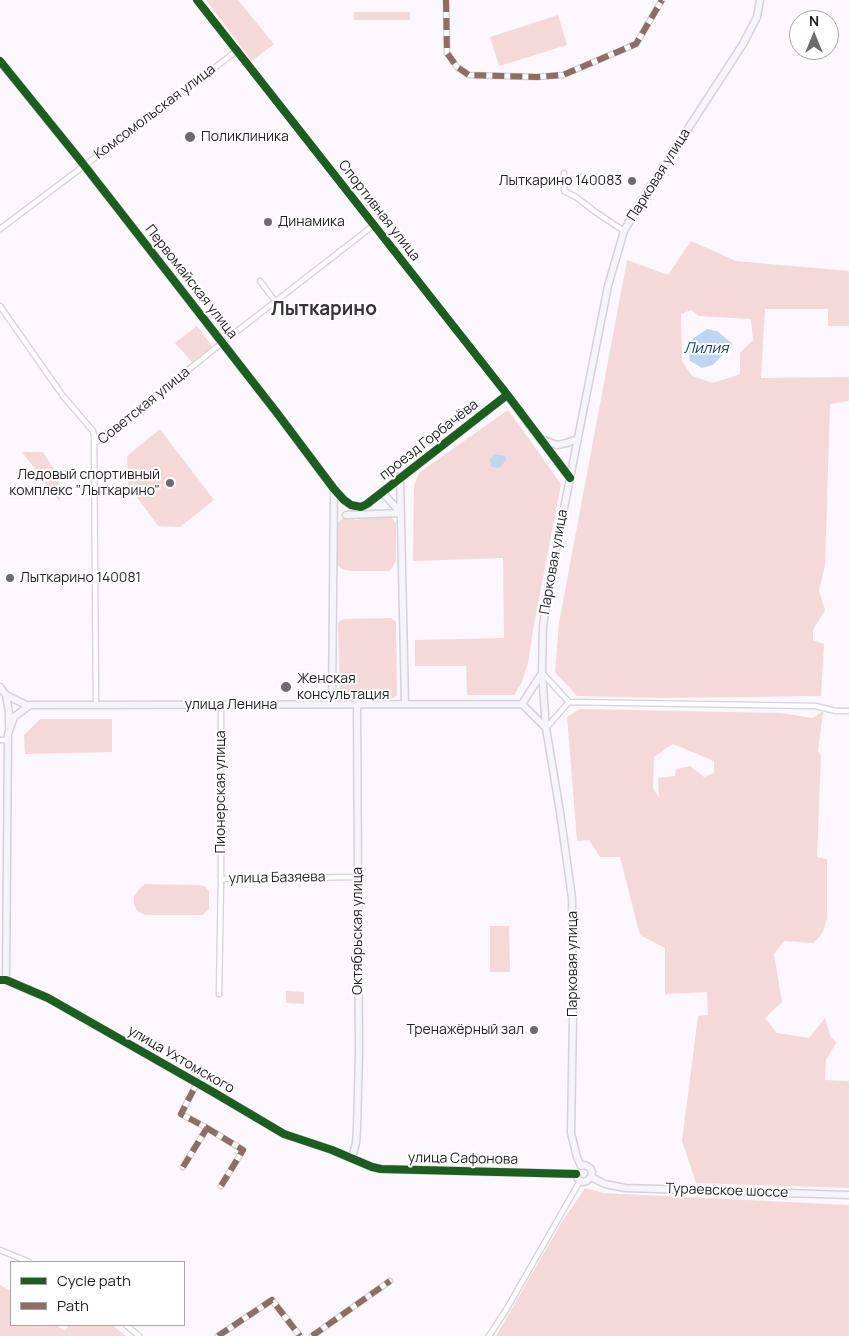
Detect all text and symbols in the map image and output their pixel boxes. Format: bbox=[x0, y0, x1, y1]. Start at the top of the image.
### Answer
north arrow bbox=[789, 10, 839, 60]
text: N bbox=[809, 11, 819, 30]
street label: Комсомольская улица bbox=[91, 61, 219, 163]
street label: Парковая улица bbox=[624, 126, 694, 224]
place label: Поликлиника bbox=[201, 129, 289, 145]
marker: Поликлиника bbox=[183, 130, 197, 144]
street label: Спортивная улица bbox=[334, 157, 424, 265]
place label: Лыткарино 140083 bbox=[499, 173, 622, 189]
marker: Лыткарино 140083 bbox=[626, 175, 638, 187]
place label: Динамика bbox=[278, 214, 345, 230]
marker: Динамика bbox=[262, 216, 274, 228]
street label: Первомайская улица bbox=[141, 222, 241, 342]
district label: Лыткарино bbox=[271, 299, 377, 321]
water label: Лилия bbox=[684, 340, 728, 358]
street label: Советская улица bbox=[95, 364, 193, 448]
street label: проезд Горбачёва bbox=[376, 396, 482, 484]
place label: Ледовый спортивный комплекс "Лыткарино" bbox=[9, 467, 160, 500]
marker: Ледовый спортивный комплекс "Лыткарино" bbox=[164, 477, 176, 489]
street label: Парковая улица bbox=[537, 508, 571, 616]
place label: Лыткарино 140081 bbox=[20, 570, 141, 586]
marker: Лыткарино 140081 bbox=[4, 572, 16, 584]
place label: Женская консультация bbox=[297, 671, 389, 704]
marker: Женская консультация bbox=[279, 680, 293, 694]
street label: улица Ленина bbox=[185, 697, 277, 713]
street label: Пионерская улица bbox=[213, 730, 229, 854]
street label: Октябрьская улица bbox=[350, 867, 366, 995]
street label: улица Базяева bbox=[228, 869, 326, 887]
street label: Парковая улица bbox=[565, 911, 581, 1017]
place label: Тренажёрный зал bbox=[407, 1022, 524, 1038]
street label: улица Ухтомского bbox=[125, 1023, 237, 1097]
marker: Тренажёрный зал bbox=[528, 1024, 540, 1036]
street label: улица Сафонова bbox=[408, 1150, 518, 1168]
street label: Тураевское шоссе bbox=[665, 1180, 789, 1202]
legend bbox=[10, 1261, 185, 1326]
text: Cycle path bbox=[57, 1270, 131, 1291]
text: Path bbox=[57, 1295, 89, 1316]

